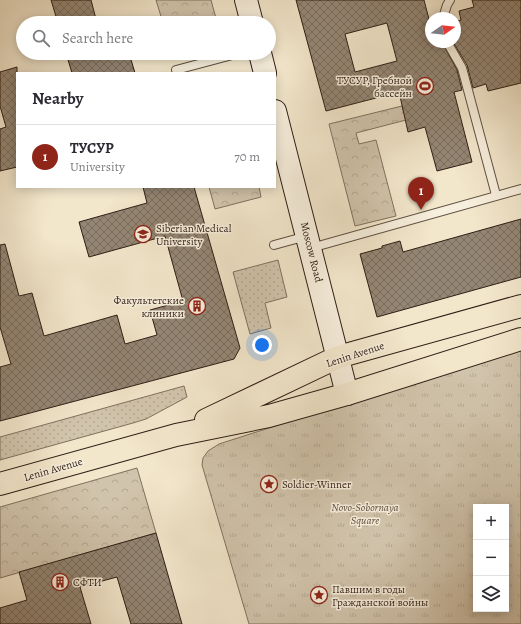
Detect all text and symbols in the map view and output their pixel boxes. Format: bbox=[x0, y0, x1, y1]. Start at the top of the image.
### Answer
north arrow bbox=[425, 12, 461, 48]
search box bbox=[16, 16, 276, 60]
icon: search bbox=[30, 27, 52, 49]
text: Search here bbox=[62, 28, 133, 48]
place label: ТУСУР, Гребной бассейн bbox=[337, 73, 412, 101]
sports icon: ТУСУР, Гребной бассейн bbox=[415, 76, 435, 96]
text: Nearby bbox=[32, 87, 83, 110]
text: ТУСУР bbox=[70, 138, 114, 158]
text: 1 bbox=[43, 148, 47, 165]
text: 70 m bbox=[234, 148, 260, 165]
text: University bbox=[70, 158, 125, 175]
pin: 1 bbox=[408, 177, 434, 210]
street label: Moscow Road bbox=[297, 220, 326, 284]
place label: Siberian Medical University bbox=[156, 221, 232, 249]
school or university icon: Siberian Medical University bbox=[133, 224, 153, 244]
place label: Факультетские клиники bbox=[114, 293, 184, 321]
building icon: Факультетские клиники bbox=[187, 296, 207, 316]
your location bbox=[252, 335, 272, 355]
street label: Lenin Avenue bbox=[324, 338, 386, 371]
street label: Lenin Avenue bbox=[22, 454, 84, 485]
place icon: Soldier-Winner bbox=[259, 474, 279, 494]
place label: Soldier-Winner bbox=[282, 477, 351, 492]
park label: Novo-Sobornaya Square bbox=[331, 500, 399, 528]
map controls bbox=[473, 504, 509, 612]
button: + bbox=[473, 504, 509, 540]
button: − bbox=[473, 540, 509, 576]
building icon: СФТИ bbox=[50, 572, 70, 592]
place label: СФТИ bbox=[73, 575, 102, 590]
button: layers bbox=[473, 576, 509, 612]
place label: Павшим в годы Гражданской войны bbox=[332, 582, 428, 610]
place icon: Павшим в годы Гражданской войны bbox=[309, 585, 329, 605]

